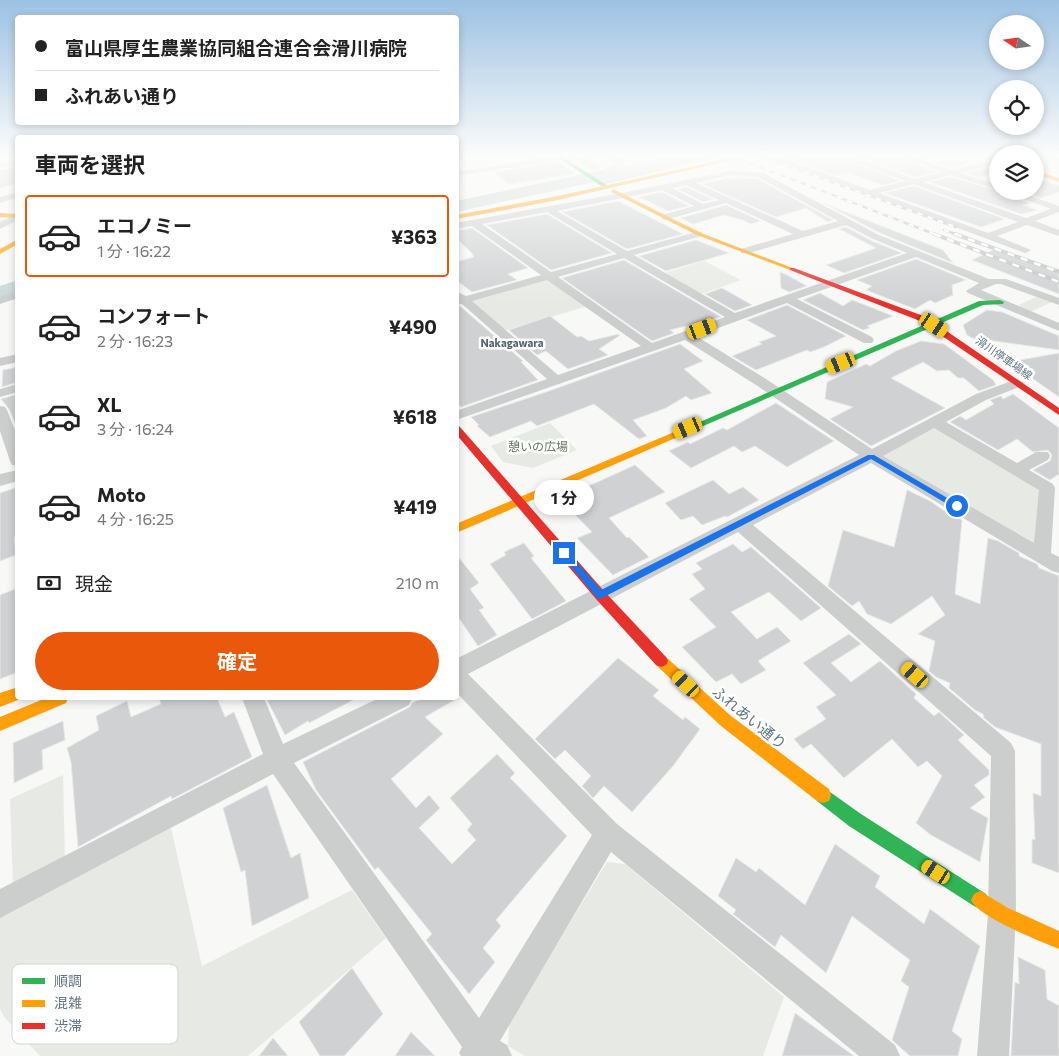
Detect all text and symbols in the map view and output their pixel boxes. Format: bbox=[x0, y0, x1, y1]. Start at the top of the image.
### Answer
north arrow bbox=[989, 15, 1044, 70]
map controls bbox=[989, 15, 1044, 200]
text: 富山県厚生農業協同組合連合会滑川病院 bbox=[65, 36, 407, 59]
button: locate bbox=[989, 80, 1044, 135]
text: ふれあい通り bbox=[65, 84, 179, 107]
button: layers bbox=[989, 145, 1044, 200]
text: 車両を選択 bbox=[35, 151, 145, 178]
icon: car bbox=[37, 214, 82, 259]
text: エコノミー bbox=[97, 214, 192, 237]
text: ¥363 bbox=[391, 225, 437, 248]
text: 1 分 · 16:22 bbox=[97, 241, 171, 260]
icon: car bbox=[37, 304, 82, 349]
text: コンフォート bbox=[97, 304, 210, 327]
car bbox=[917, 310, 950, 340]
text: ¥490 bbox=[389, 315, 437, 338]
car bbox=[685, 317, 718, 341]
text: 2 分 · 16:23 bbox=[97, 331, 173, 350]
street label: 滑川停車場線 bbox=[974, 333, 1035, 382]
district label: Nakagawara bbox=[481, 336, 544, 349]
car bbox=[824, 350, 857, 376]
text: XL bbox=[97, 393, 122, 416]
icon: car bbox=[37, 394, 82, 439]
text: ¥618 bbox=[393, 405, 437, 428]
car bbox=[671, 415, 704, 441]
text: 3 分 · 16:24 bbox=[97, 419, 174, 438]
park label: 憩いの広場 bbox=[508, 439, 568, 453]
callout: 1 分 bbox=[534, 480, 594, 516]
text: Moto bbox=[97, 483, 146, 506]
icon: car bbox=[37, 484, 82, 529]
text: 1 分 bbox=[551, 488, 577, 507]
text: ¥419 bbox=[393, 495, 437, 518]
route start bbox=[946, 495, 968, 517]
text: 4 分 · 16:25 bbox=[97, 509, 174, 528]
route end bbox=[553, 542, 575, 564]
icon: cash bbox=[35, 569, 63, 597]
text: 現金 bbox=[75, 572, 113, 595]
text: 210 m bbox=[396, 573, 439, 592]
button: 確定 bbox=[35, 632, 439, 690]
car bbox=[898, 659, 931, 691]
car bbox=[669, 668, 702, 700]
street label: ふれあい通り bbox=[709, 682, 790, 753]
car bbox=[919, 858, 952, 886]
legend bbox=[12, 964, 178, 1044]
text: 順調 bbox=[54, 972, 82, 989]
text: 混雑 bbox=[54, 994, 82, 1011]
text: 渋滞 bbox=[54, 1017, 82, 1034]

